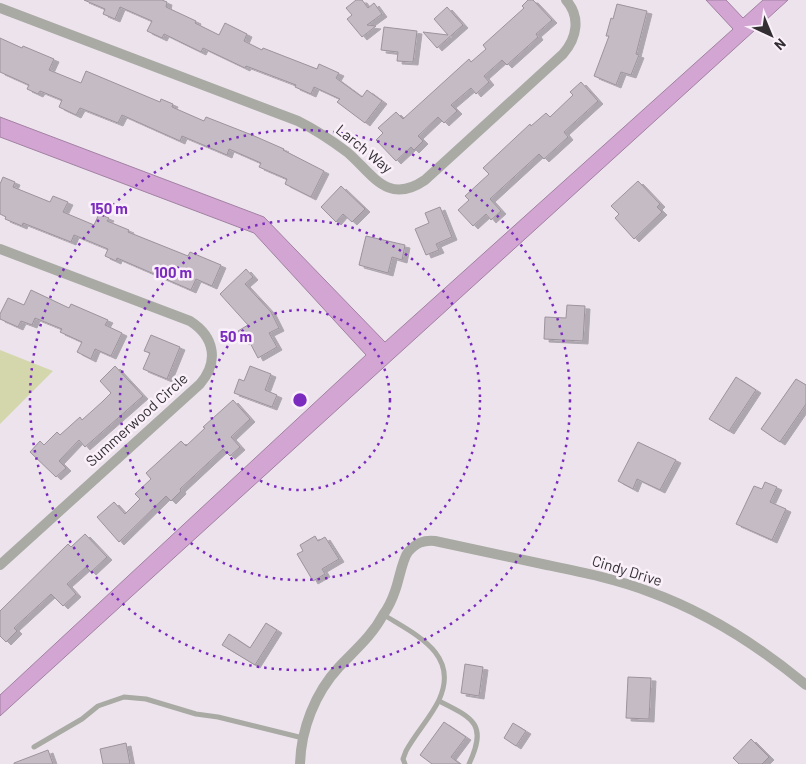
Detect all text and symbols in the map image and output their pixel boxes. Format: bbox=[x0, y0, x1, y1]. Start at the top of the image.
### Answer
north arrow bbox=[746, 10, 796, 60]
text: N bbox=[771, 35, 790, 54]
street label: Larch Way bbox=[333, 120, 397, 176]
text: 150 m bbox=[90, 199, 128, 217]
text: 100 m bbox=[154, 263, 192, 281]
text: 50 m bbox=[220, 327, 252, 345]
street label: Summerwood Circle bbox=[82, 369, 191, 470]
centre of rings bbox=[291, 391, 309, 409]
street label: Cindy Drive bbox=[590, 551, 665, 589]

